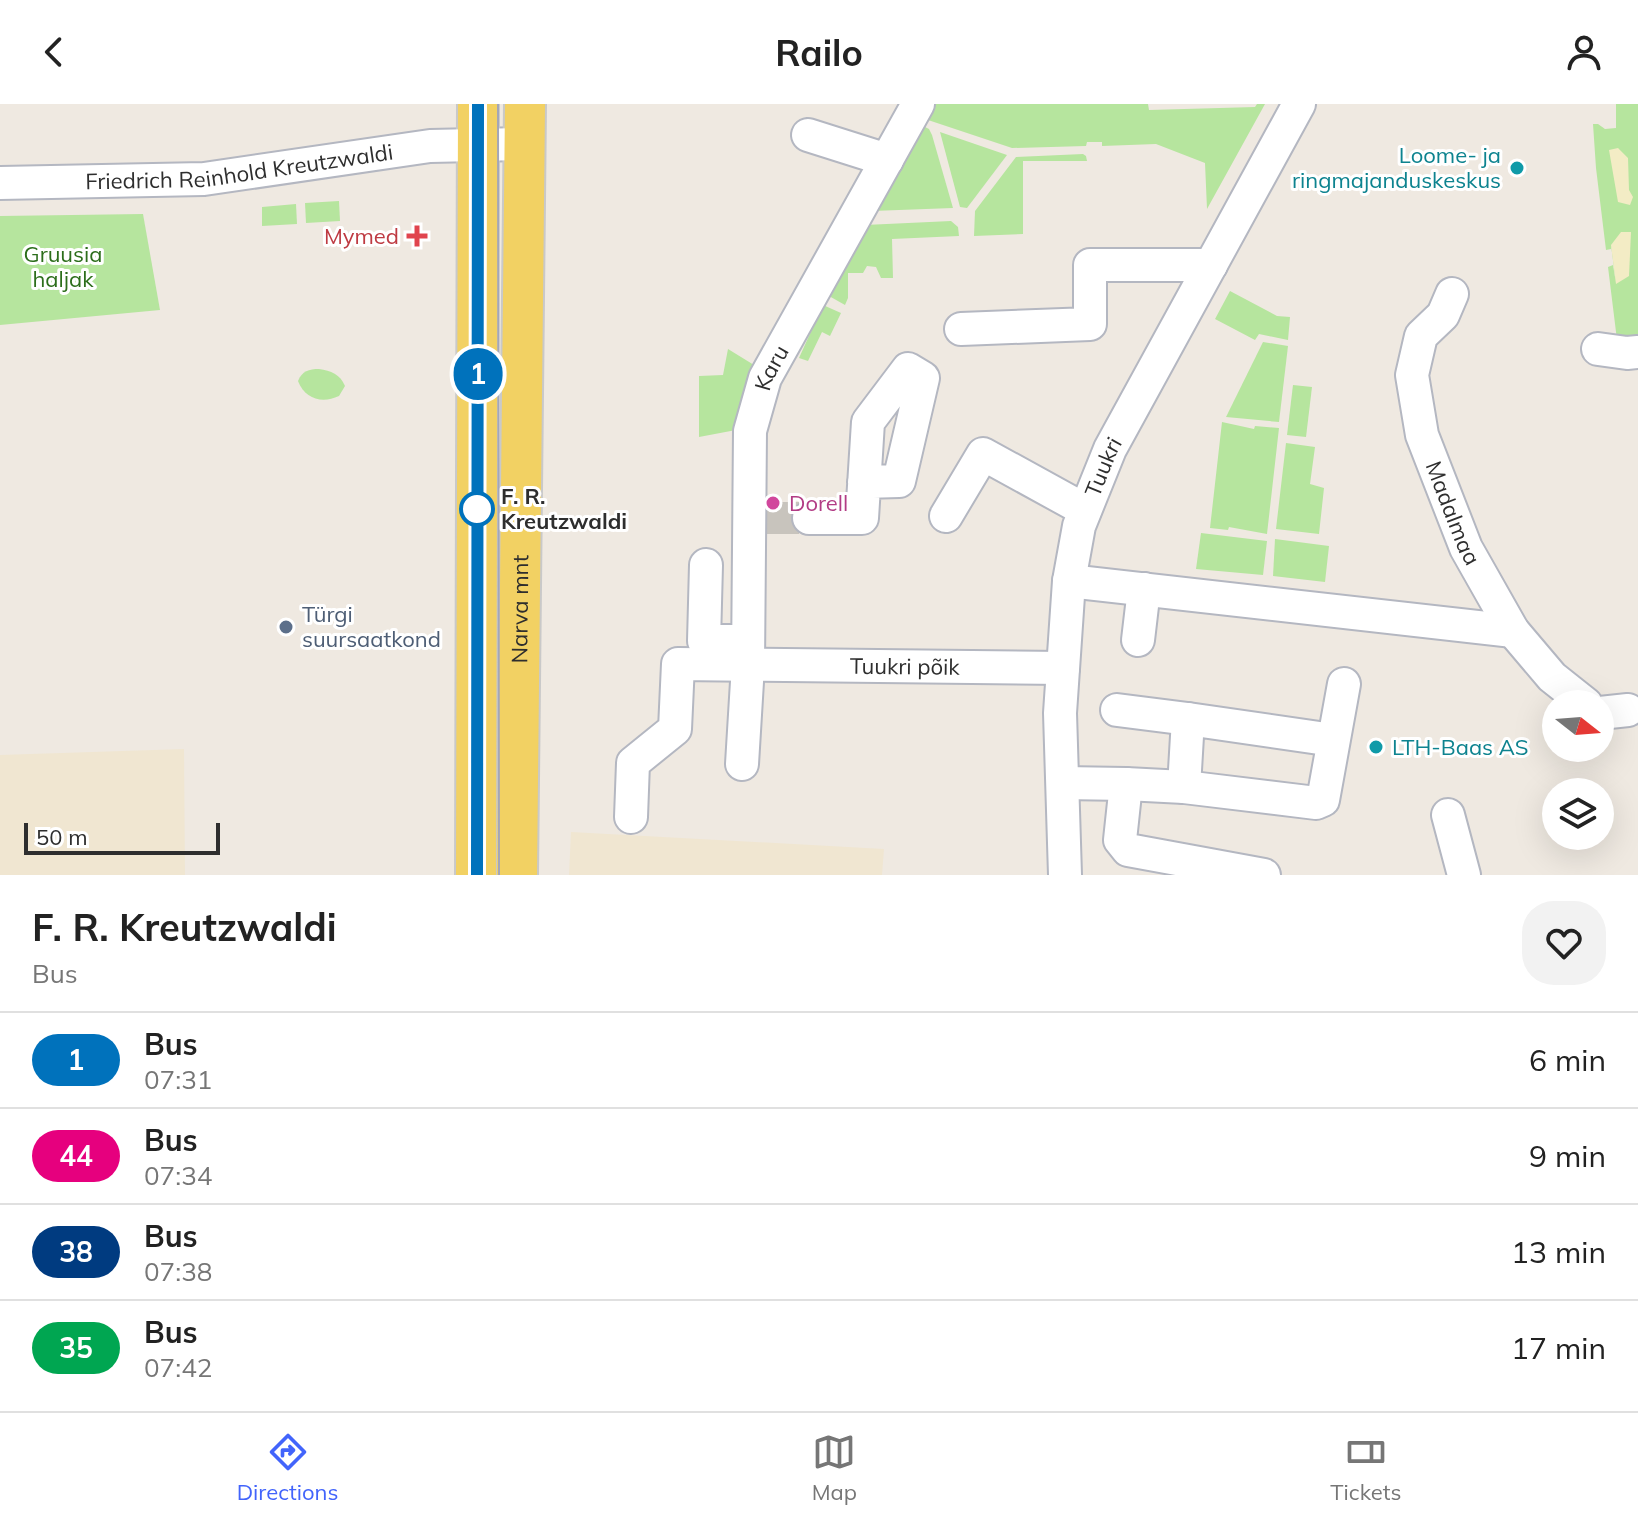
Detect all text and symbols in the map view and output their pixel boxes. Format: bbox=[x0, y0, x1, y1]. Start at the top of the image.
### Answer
icon: back bbox=[32, 30, 76, 74]
text: Railo bbox=[775, 30, 863, 75]
icon: person bbox=[1562, 30, 1606, 74]
street label: Friedrich Reinhold Kreutzwaldi bbox=[85, 138, 395, 195]
place label: Loome- ja ringmajanduskeskus bbox=[1292, 141, 1501, 194]
marker: Loome- ja ringmajanduskeskus bbox=[1508, 159, 1526, 177]
place label: Mymed bbox=[324, 222, 399, 250]
marker: Mymed bbox=[406, 225, 428, 247]
park label: Gruusia haljak bbox=[24, 240, 102, 293]
street label: Karu bbox=[748, 340, 795, 394]
line badge: 1 bbox=[452, 348, 504, 400]
text: 1 bbox=[470, 356, 486, 391]
street label: Tuukri bbox=[1078, 432, 1128, 501]
street label: Madalmaa bbox=[1420, 457, 1487, 570]
place label: F. R. Kreutzwaldi bbox=[501, 482, 627, 535]
place label: Dorell bbox=[789, 489, 848, 517]
marker: F. R. Kreutzwaldi bbox=[460, 492, 494, 526]
marker: Dorell bbox=[764, 494, 782, 512]
street label: Narva mnt bbox=[505, 554, 534, 663]
place label: Türgi suursaatkond bbox=[302, 600, 441, 653]
marker: Türgi suursaatkond bbox=[277, 618, 295, 636]
street label: Tuukri põik bbox=[850, 652, 961, 681]
north arrow bbox=[1542, 690, 1614, 762]
map controls bbox=[1542, 690, 1614, 850]
place label: LTH-Baas AS bbox=[1392, 733, 1529, 761]
marker: LTH-Baas AS bbox=[1367, 738, 1385, 756]
button: layers bbox=[1542, 778, 1614, 850]
scale bar bbox=[24, 819, 220, 855]
text: 50 m bbox=[36, 823, 87, 851]
button: heart bbox=[1522, 901, 1606, 985]
text: F. R. Kreutzwaldi bbox=[32, 903, 337, 951]
text: Bus bbox=[32, 957, 78, 990]
text: Bus bbox=[144, 1025, 198, 1063]
text: 6 min bbox=[1529, 1041, 1606, 1079]
text: 1 bbox=[68, 1042, 84, 1077]
text: 07:31 bbox=[144, 1063, 212, 1096]
text: Bus bbox=[144, 1121, 198, 1159]
text: 9 min bbox=[1529, 1137, 1606, 1175]
text: 44 bbox=[59, 1138, 93, 1173]
text: 07:34 bbox=[144, 1159, 212, 1192]
text: Bus bbox=[144, 1217, 198, 1255]
text: 13 min bbox=[1511, 1233, 1606, 1271]
text: 38 bbox=[59, 1234, 93, 1269]
text: 07:38 bbox=[144, 1255, 212, 1288]
text: Bus bbox=[144, 1313, 198, 1351]
text: 17 min bbox=[1511, 1329, 1606, 1367]
text: 35 bbox=[59, 1330, 93, 1365]
text: 07:42 bbox=[144, 1351, 212, 1384]
tab: Directions bbox=[237, 1430, 338, 1506]
tab: Map bbox=[812, 1430, 857, 1506]
tab: Tickets bbox=[1330, 1430, 1401, 1506]

